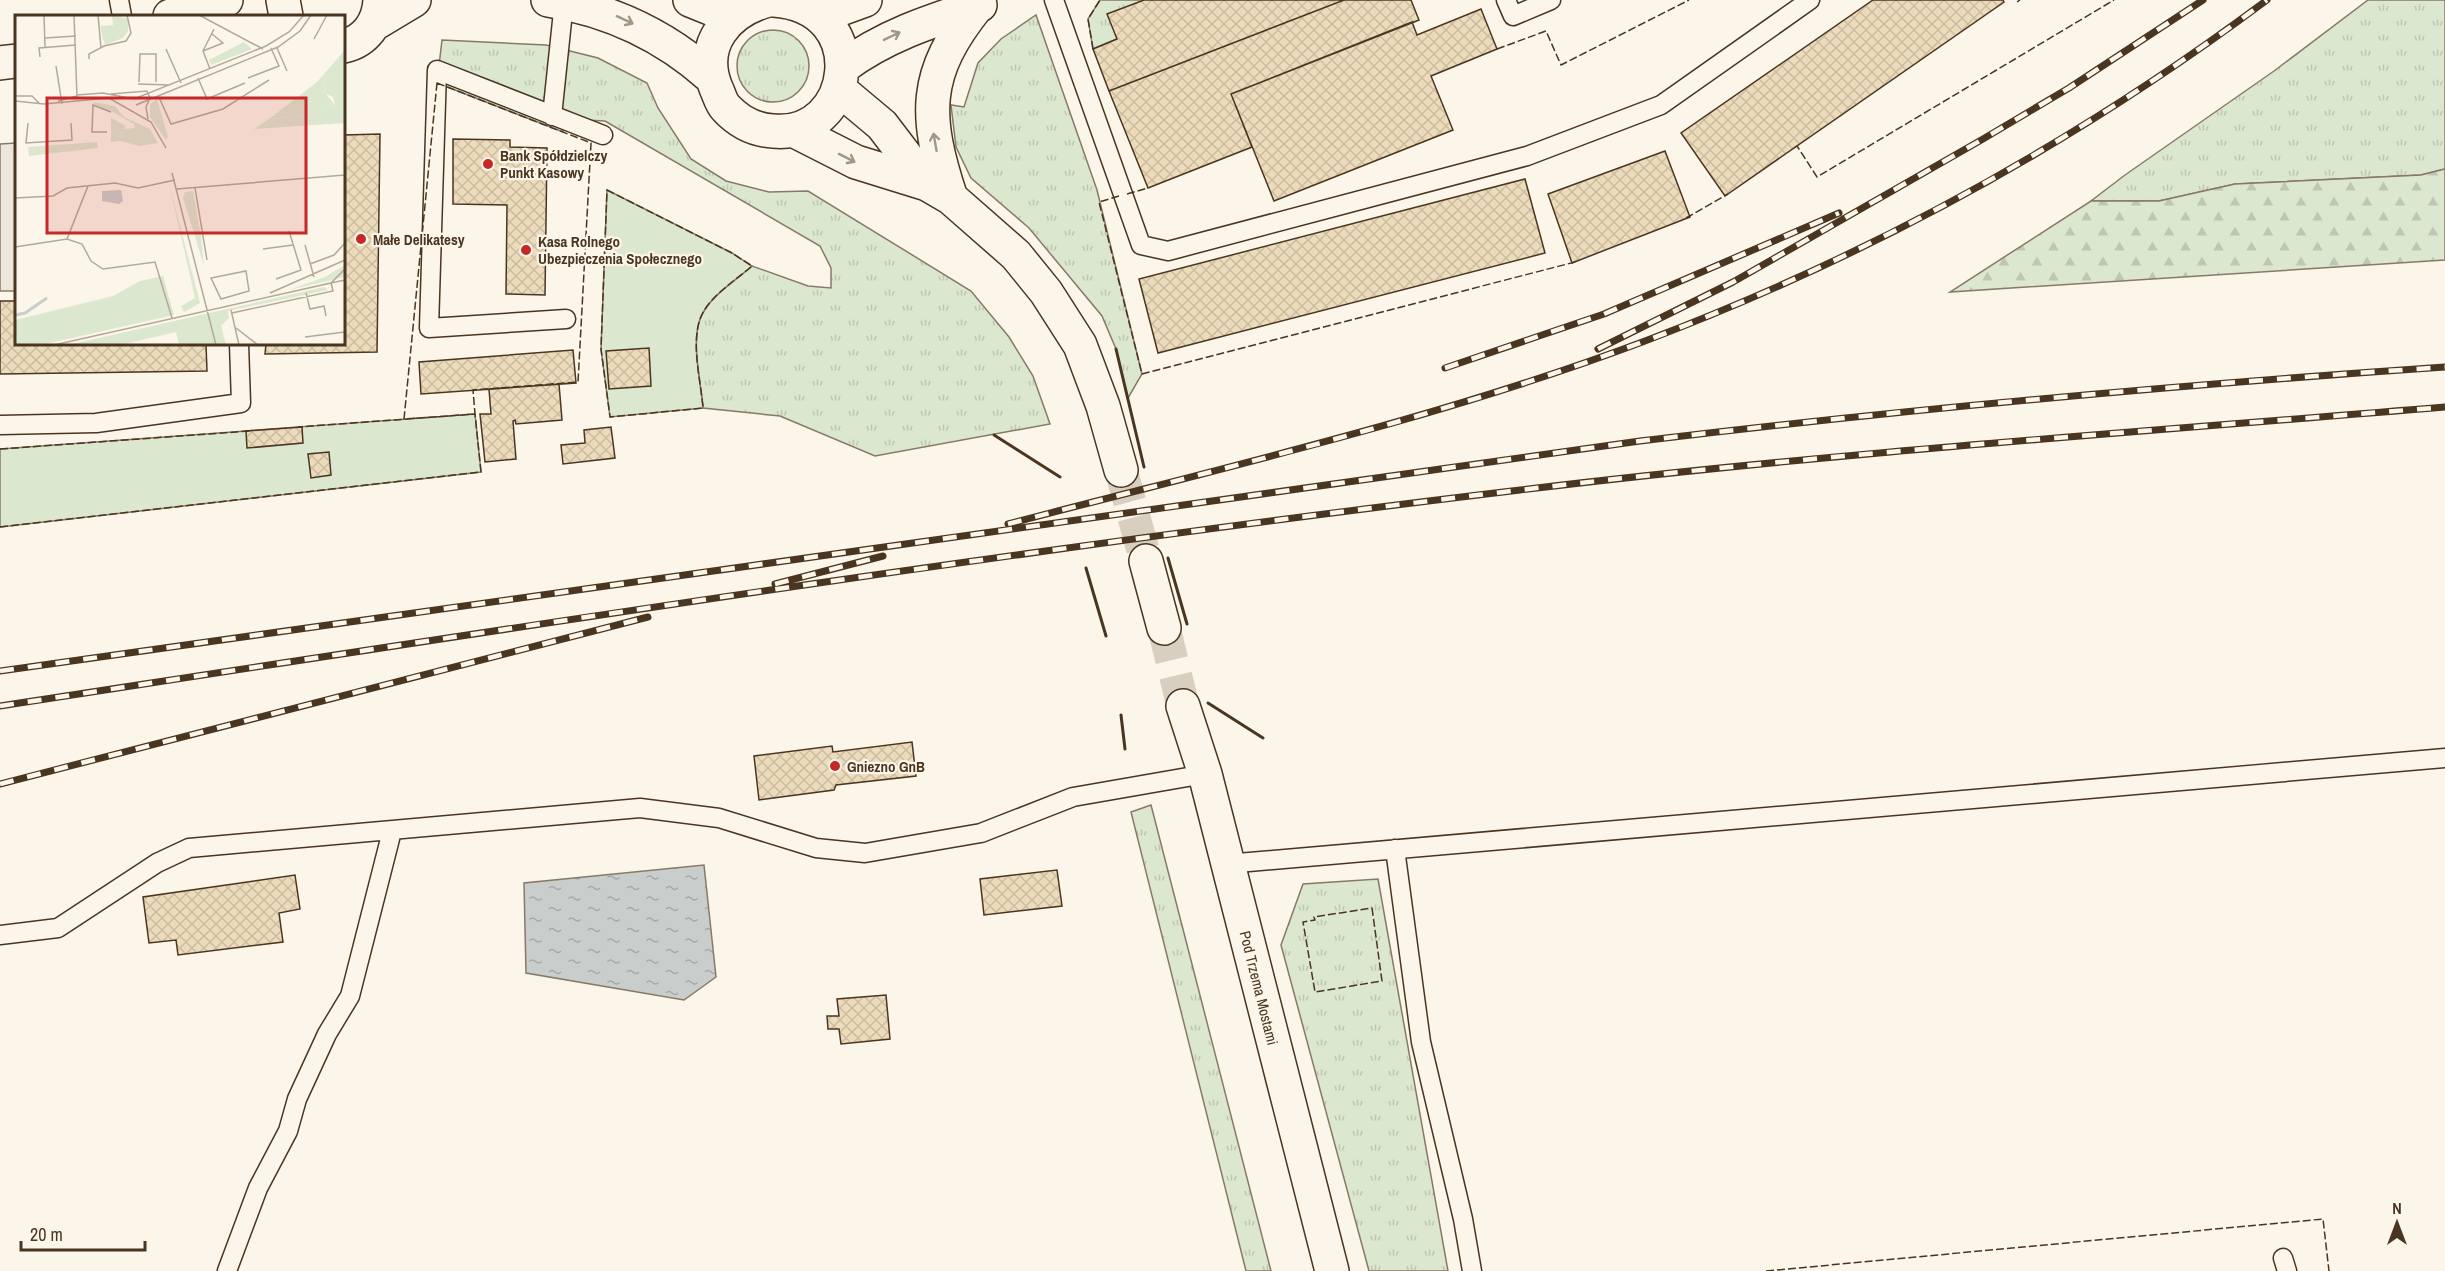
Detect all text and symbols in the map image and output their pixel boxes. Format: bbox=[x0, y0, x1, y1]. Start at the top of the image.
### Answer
inset map bbox=[15, 15, 345, 345]
one-way arrow bbox=[615, 15, 633, 27]
one-way arrow bbox=[883, 30, 901, 42]
one-way arrow bbox=[930, 132, 941, 152]
place label: Bank Spółdzielczy Punkt Kasowy bbox=[500, 145, 607, 183]
one-way arrow bbox=[838, 152, 856, 164]
marker: Bank Spółdzielczy Punkt Kasowy bbox=[481, 157, 495, 171]
place label: Małe Delikatesy bbox=[373, 229, 465, 250]
place label: Kasa Rolnego Ubezpieczenia Społecznego bbox=[538, 231, 702, 269]
marker: Małe Delikatesy bbox=[354, 232, 368, 246]
marker: Kasa Rolnego Ubezpieczenia Społecznego bbox=[519, 243, 533, 257]
place label: Gniezno GnB bbox=[847, 756, 925, 777]
marker: Gniezno GnB bbox=[828, 759, 842, 773]
street label: Pod Trzema Mostami bbox=[1235, 929, 1283, 1047]
north arrow bbox=[2367, 1193, 2427, 1253]
text: N bbox=[2392, 1197, 2402, 1219]
scale bar bbox=[21, 1214, 146, 1252]
text: 20 m bbox=[30, 1222, 63, 1247]

